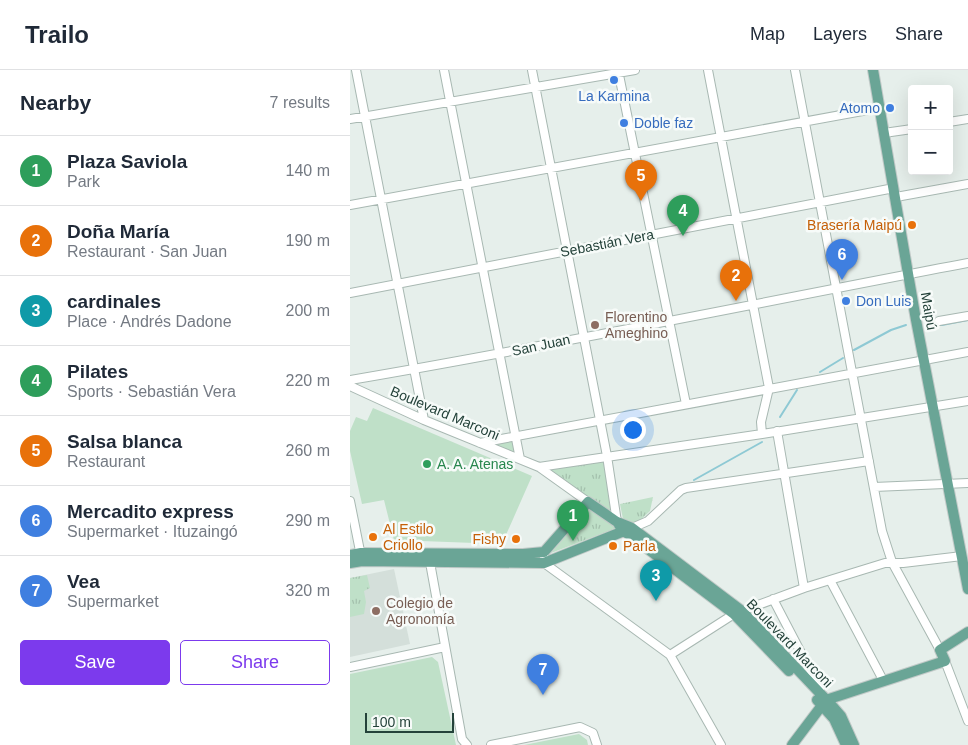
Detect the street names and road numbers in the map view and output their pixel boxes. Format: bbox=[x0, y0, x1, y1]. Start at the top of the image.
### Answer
street label: Sebastián Vera bbox=[559, 226, 655, 260]
street label: Maipú bbox=[918, 291, 940, 331]
street label: San Juan bbox=[510, 331, 572, 359]
street label: Boulevard Marconi bbox=[388, 383, 502, 443]
street label: Boulevard Marconi bbox=[744, 595, 836, 691]

